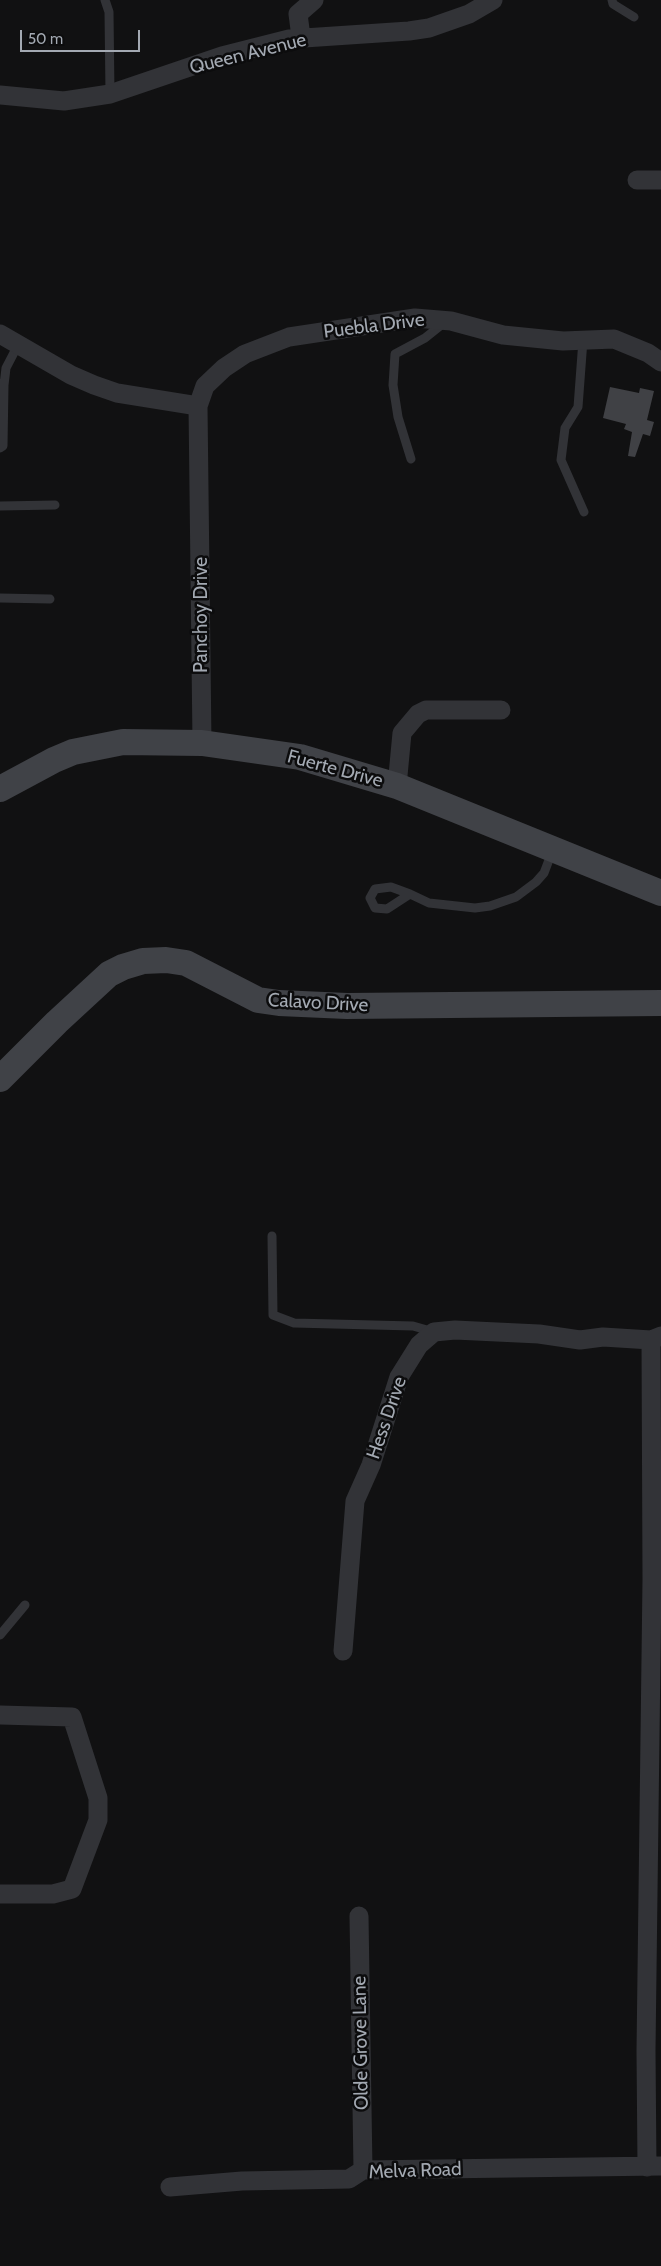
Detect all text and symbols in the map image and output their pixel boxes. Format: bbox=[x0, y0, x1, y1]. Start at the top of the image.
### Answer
scale bar bbox=[22, 20, 142, 52]
street label: Queen Avenue bbox=[187, 29, 309, 79]
text: 50 m bbox=[28, 30, 63, 48]
street label: Puebla Drive bbox=[322, 309, 426, 343]
street label: Panchoy Drive bbox=[190, 557, 212, 673]
street label: Fuerte Drive bbox=[285, 745, 385, 793]
street label: Calavo Drive bbox=[267, 989, 369, 1017]
street label: Hess Drive bbox=[362, 1374, 412, 1462]
street label: Olde Grove Lane bbox=[348, 1976, 374, 2110]
street label: Melva Road bbox=[368, 2158, 462, 2184]

